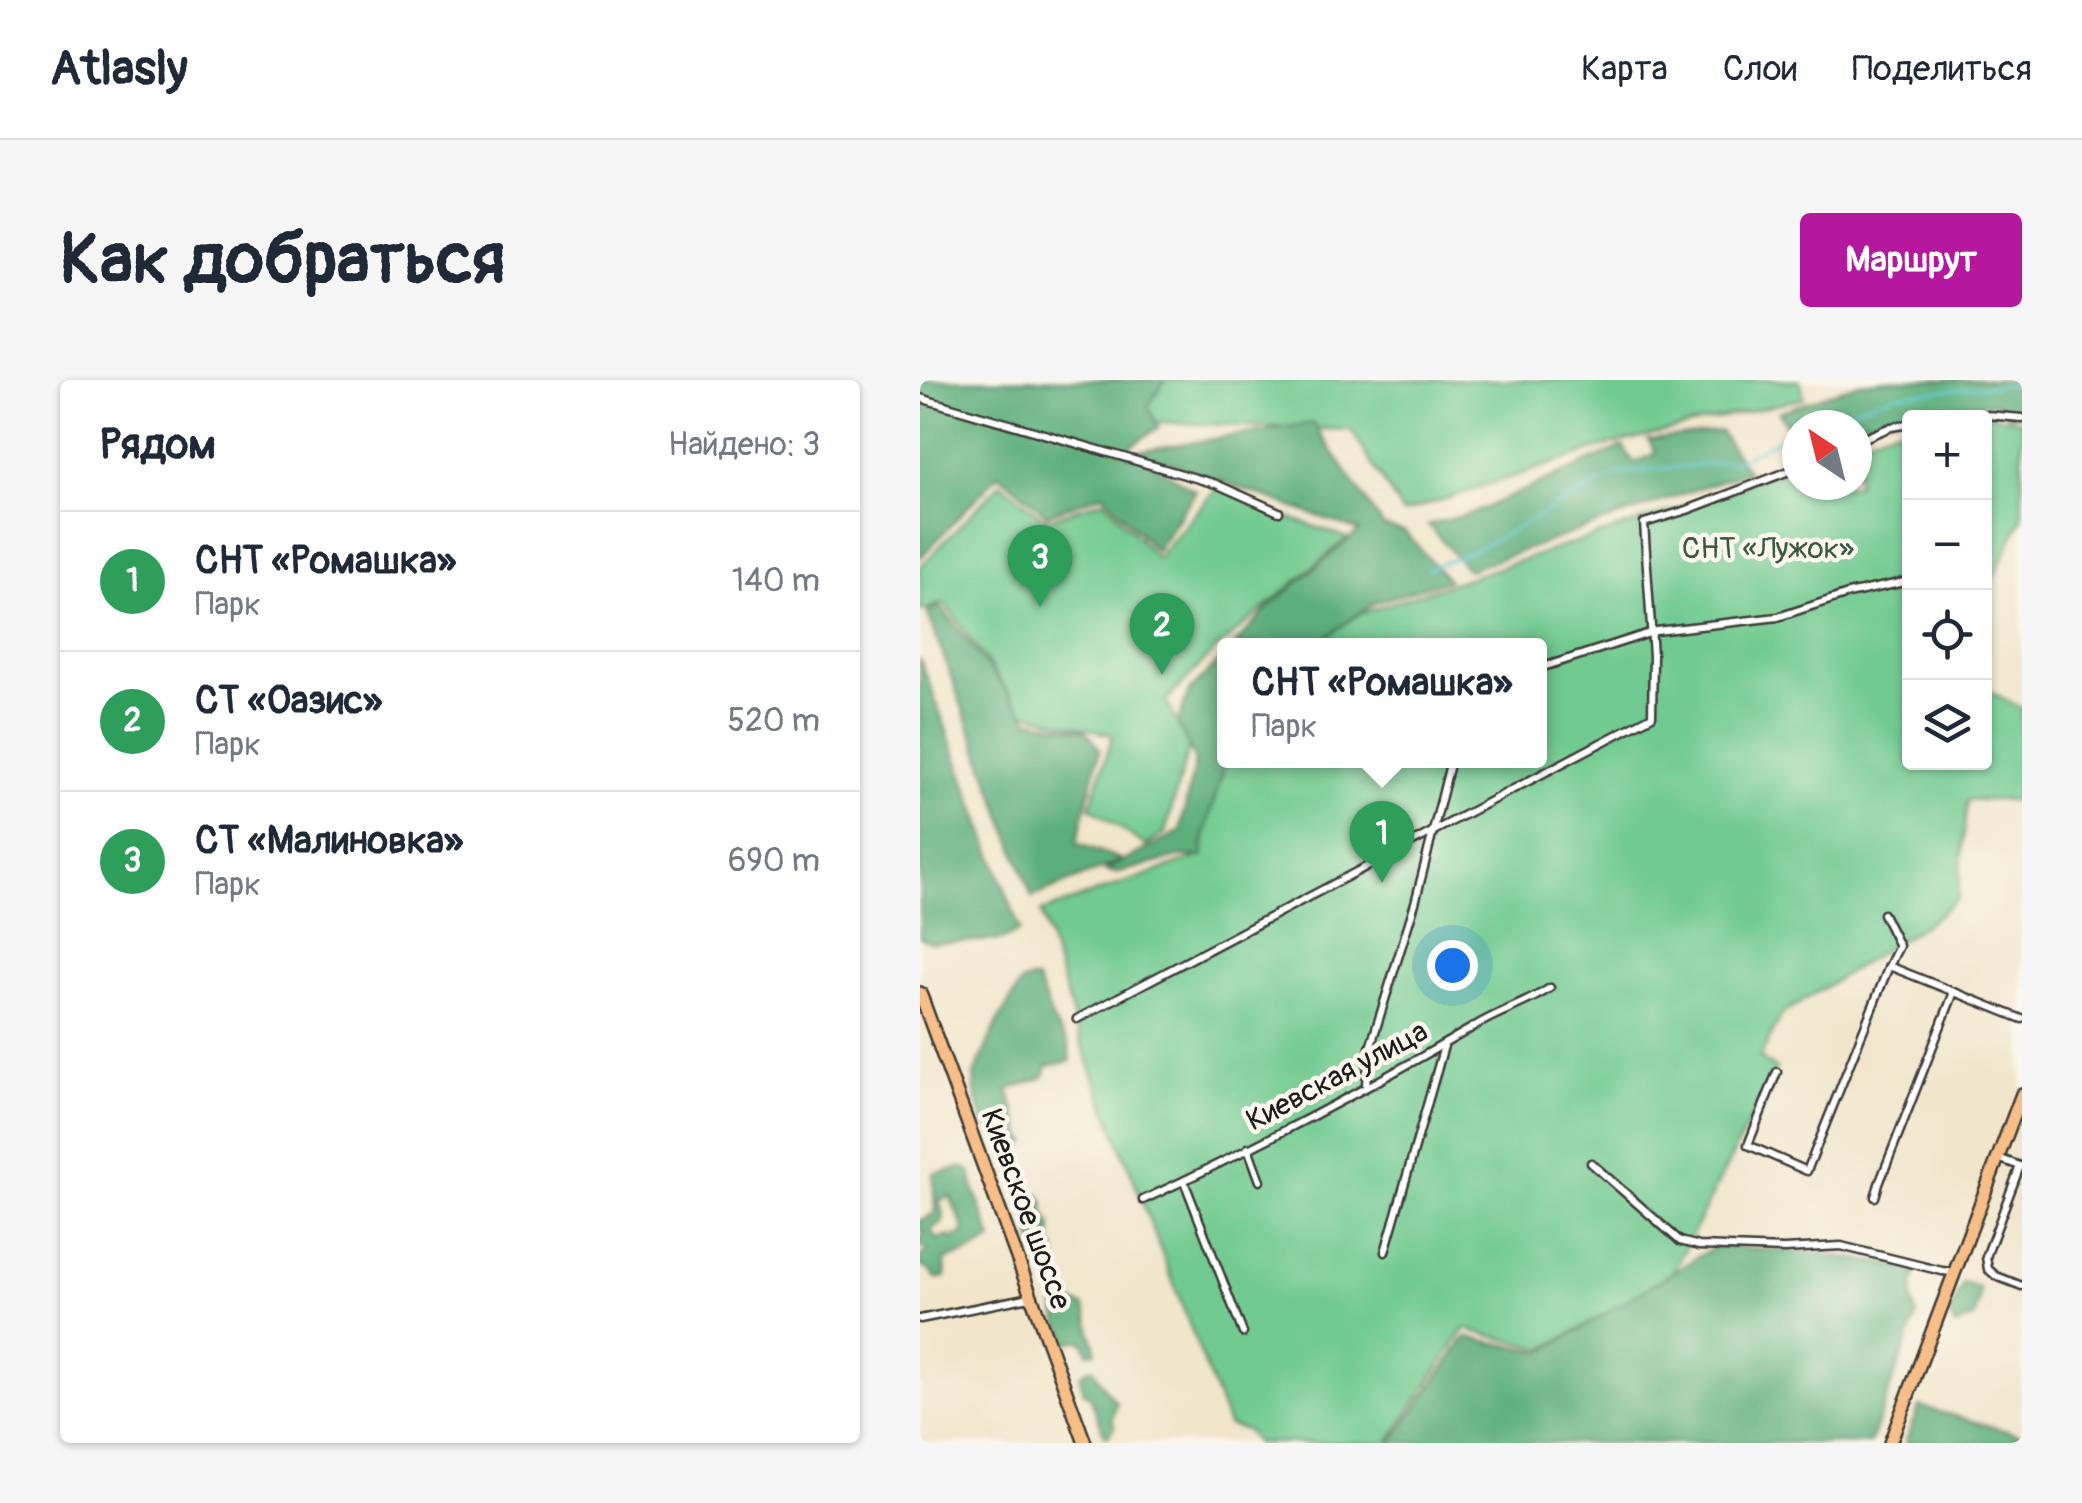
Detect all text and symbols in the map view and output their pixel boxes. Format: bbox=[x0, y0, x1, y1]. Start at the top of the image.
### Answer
text: Atlasly bbox=[50, 39, 188, 99]
text: Карта bbox=[1581, 47, 1668, 91]
text: Слои bbox=[1723, 47, 1797, 91]
text: Поделиться bbox=[1852, 47, 2032, 91]
button: Маршрут bbox=[1800, 213, 2022, 307]
text: Как добраться bbox=[60, 216, 505, 304]
north arrow bbox=[1782, 410, 1872, 500]
map controls bbox=[1902, 410, 1992, 770]
button: + bbox=[1902, 410, 1992, 500]
text: Рядом bbox=[100, 419, 216, 471]
text: Найдено: 3 bbox=[668, 425, 820, 465]
button: − bbox=[1902, 500, 1992, 590]
pin: 3 bbox=[1008, 524, 1072, 607]
park label: СНТ «Лужок» bbox=[1682, 530, 1854, 567]
text: СНТ «Ромашка» bbox=[195, 537, 456, 585]
text: 1 bbox=[126, 561, 139, 601]
text: 140 m bbox=[732, 561, 820, 601]
text: Парк bbox=[195, 585, 261, 625]
button: locate bbox=[1902, 590, 1992, 680]
pin: 2 bbox=[1130, 592, 1194, 675]
popup bbox=[1217, 638, 1547, 768]
text: СНТ «Ромашка» bbox=[1251, 659, 1513, 707]
text: СТ «Оазис» bbox=[195, 677, 382, 725]
button: layers bbox=[1902, 680, 1992, 770]
text: 2 bbox=[124, 701, 141, 741]
text: 520 m bbox=[728, 701, 820, 741]
text: Парк bbox=[1251, 707, 1317, 747]
text: Парк bbox=[195, 725, 261, 765]
pin: 1 bbox=[1350, 800, 1414, 883]
text: СТ «Малиновка» bbox=[195, 817, 463, 865]
text: 3 bbox=[124, 841, 141, 881]
text: 690 m bbox=[728, 841, 820, 881]
text: Парк bbox=[195, 865, 261, 905]
your location bbox=[1427, 940, 1478, 991]
street label: Киевская улица bbox=[1240, 1013, 1434, 1139]
street label: Киевское шоссе bbox=[973, 1104, 1080, 1315]

